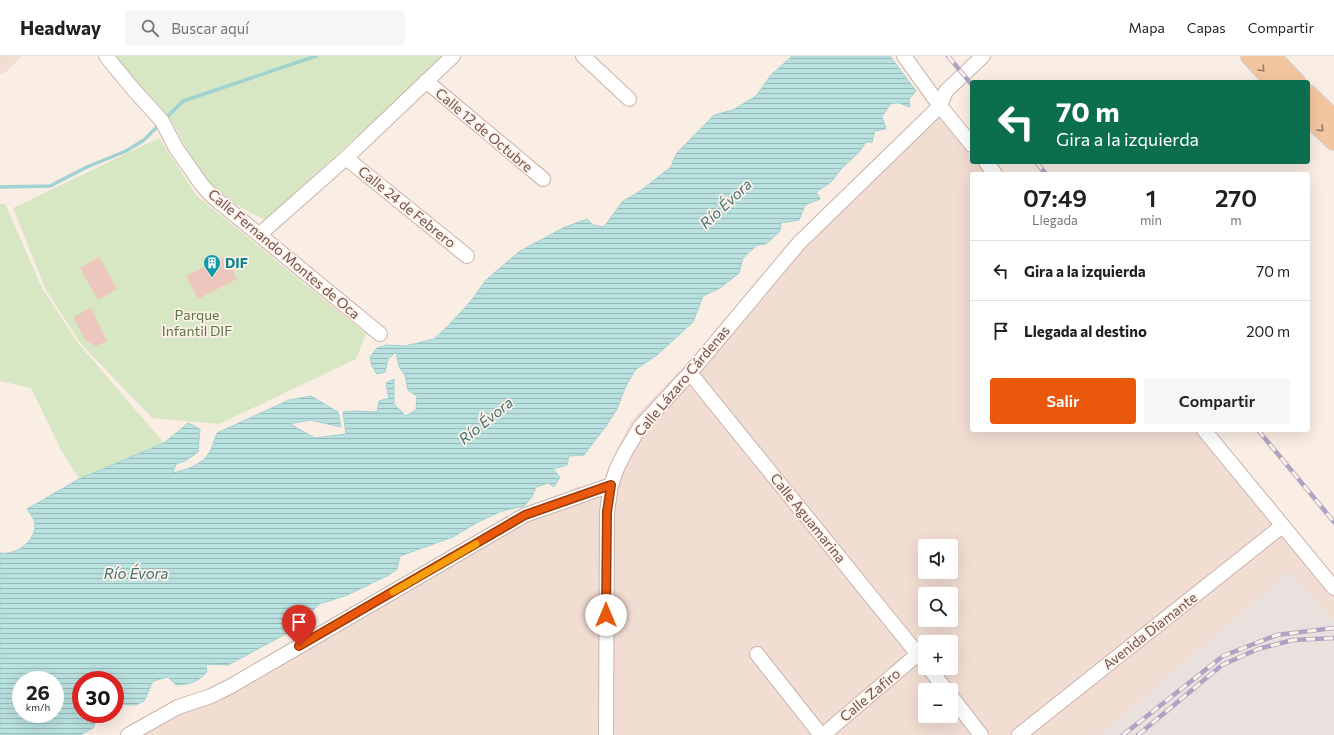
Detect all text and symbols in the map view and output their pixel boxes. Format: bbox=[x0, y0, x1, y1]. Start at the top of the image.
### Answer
search box bbox=[125, 10, 405, 46]
text: Headway bbox=[20, 16, 101, 39]
icon: search bbox=[139, 17, 161, 39]
text: Buscar aquí bbox=[171, 19, 249, 37]
text: Mapa bbox=[1129, 19, 1165, 36]
text: Capas bbox=[1187, 19, 1226, 36]
text: Compartir bbox=[1248, 19, 1314, 36]
one-way arrow bbox=[1257, 64, 1265, 72]
street label: Calle 12 de Octubre bbox=[432, 84, 536, 175]
text: 70 m bbox=[1056, 94, 1120, 128]
icon: left bbox=[990, 96, 1042, 148]
one-way arrow bbox=[1316, 124, 1324, 132]
text: Gira a la izquierda bbox=[1056, 128, 1199, 150]
street label: Calle 24 de Febrero bbox=[355, 162, 460, 251]
water label: Río Évora bbox=[695, 174, 755, 232]
text: 07:49 bbox=[1023, 183, 1087, 212]
text: 1 bbox=[1146, 183, 1156, 212]
text: 270 bbox=[1215, 183, 1257, 212]
street label: Calle Fernando Montes de Oca bbox=[205, 185, 364, 322]
text: Llegada bbox=[1032, 212, 1078, 228]
text: min bbox=[1140, 212, 1162, 228]
text: m bbox=[1230, 212, 1242, 228]
building icon: DIF bbox=[202, 253, 222, 278]
place label: DIF bbox=[225, 254, 248, 271]
icon: left bbox=[990, 260, 1012, 282]
text: Gira a la izquierda bbox=[1024, 262, 1146, 280]
text: 70 m bbox=[1256, 262, 1290, 280]
park label: Parque Infantil DIF bbox=[162, 306, 232, 339]
icon: arrive bbox=[990, 320, 1012, 342]
street label: Calle Lázaro Cárdenas bbox=[630, 322, 733, 440]
text: Llegada al destino bbox=[1024, 322, 1147, 340]
text: 200 m bbox=[1246, 322, 1290, 340]
button: Salir bbox=[990, 378, 1136, 424]
button: Compartir bbox=[1144, 378, 1290, 424]
water label: Río Évora bbox=[454, 392, 516, 448]
street label: Calle Aguamarina bbox=[767, 470, 850, 566]
map controls bbox=[918, 539, 958, 723]
button: sound bbox=[918, 539, 958, 579]
water label: Río Évora bbox=[104, 563, 168, 582]
button: search bbox=[918, 587, 958, 627]
street label: Avenida Diamante bbox=[1099, 589, 1200, 673]
position arrow bbox=[585, 594, 627, 636]
pin bbox=[282, 605, 316, 646]
icon: arrive bbox=[288, 611, 310, 633]
button: + bbox=[918, 635, 958, 675]
street label: Calle Zafiro bbox=[836, 664, 903, 725]
speed limit sign: 30 bbox=[72, 671, 124, 723]
text: 26 bbox=[26, 680, 50, 704]
button: − bbox=[918, 683, 958, 723]
text: km/h bbox=[26, 701, 50, 713]

